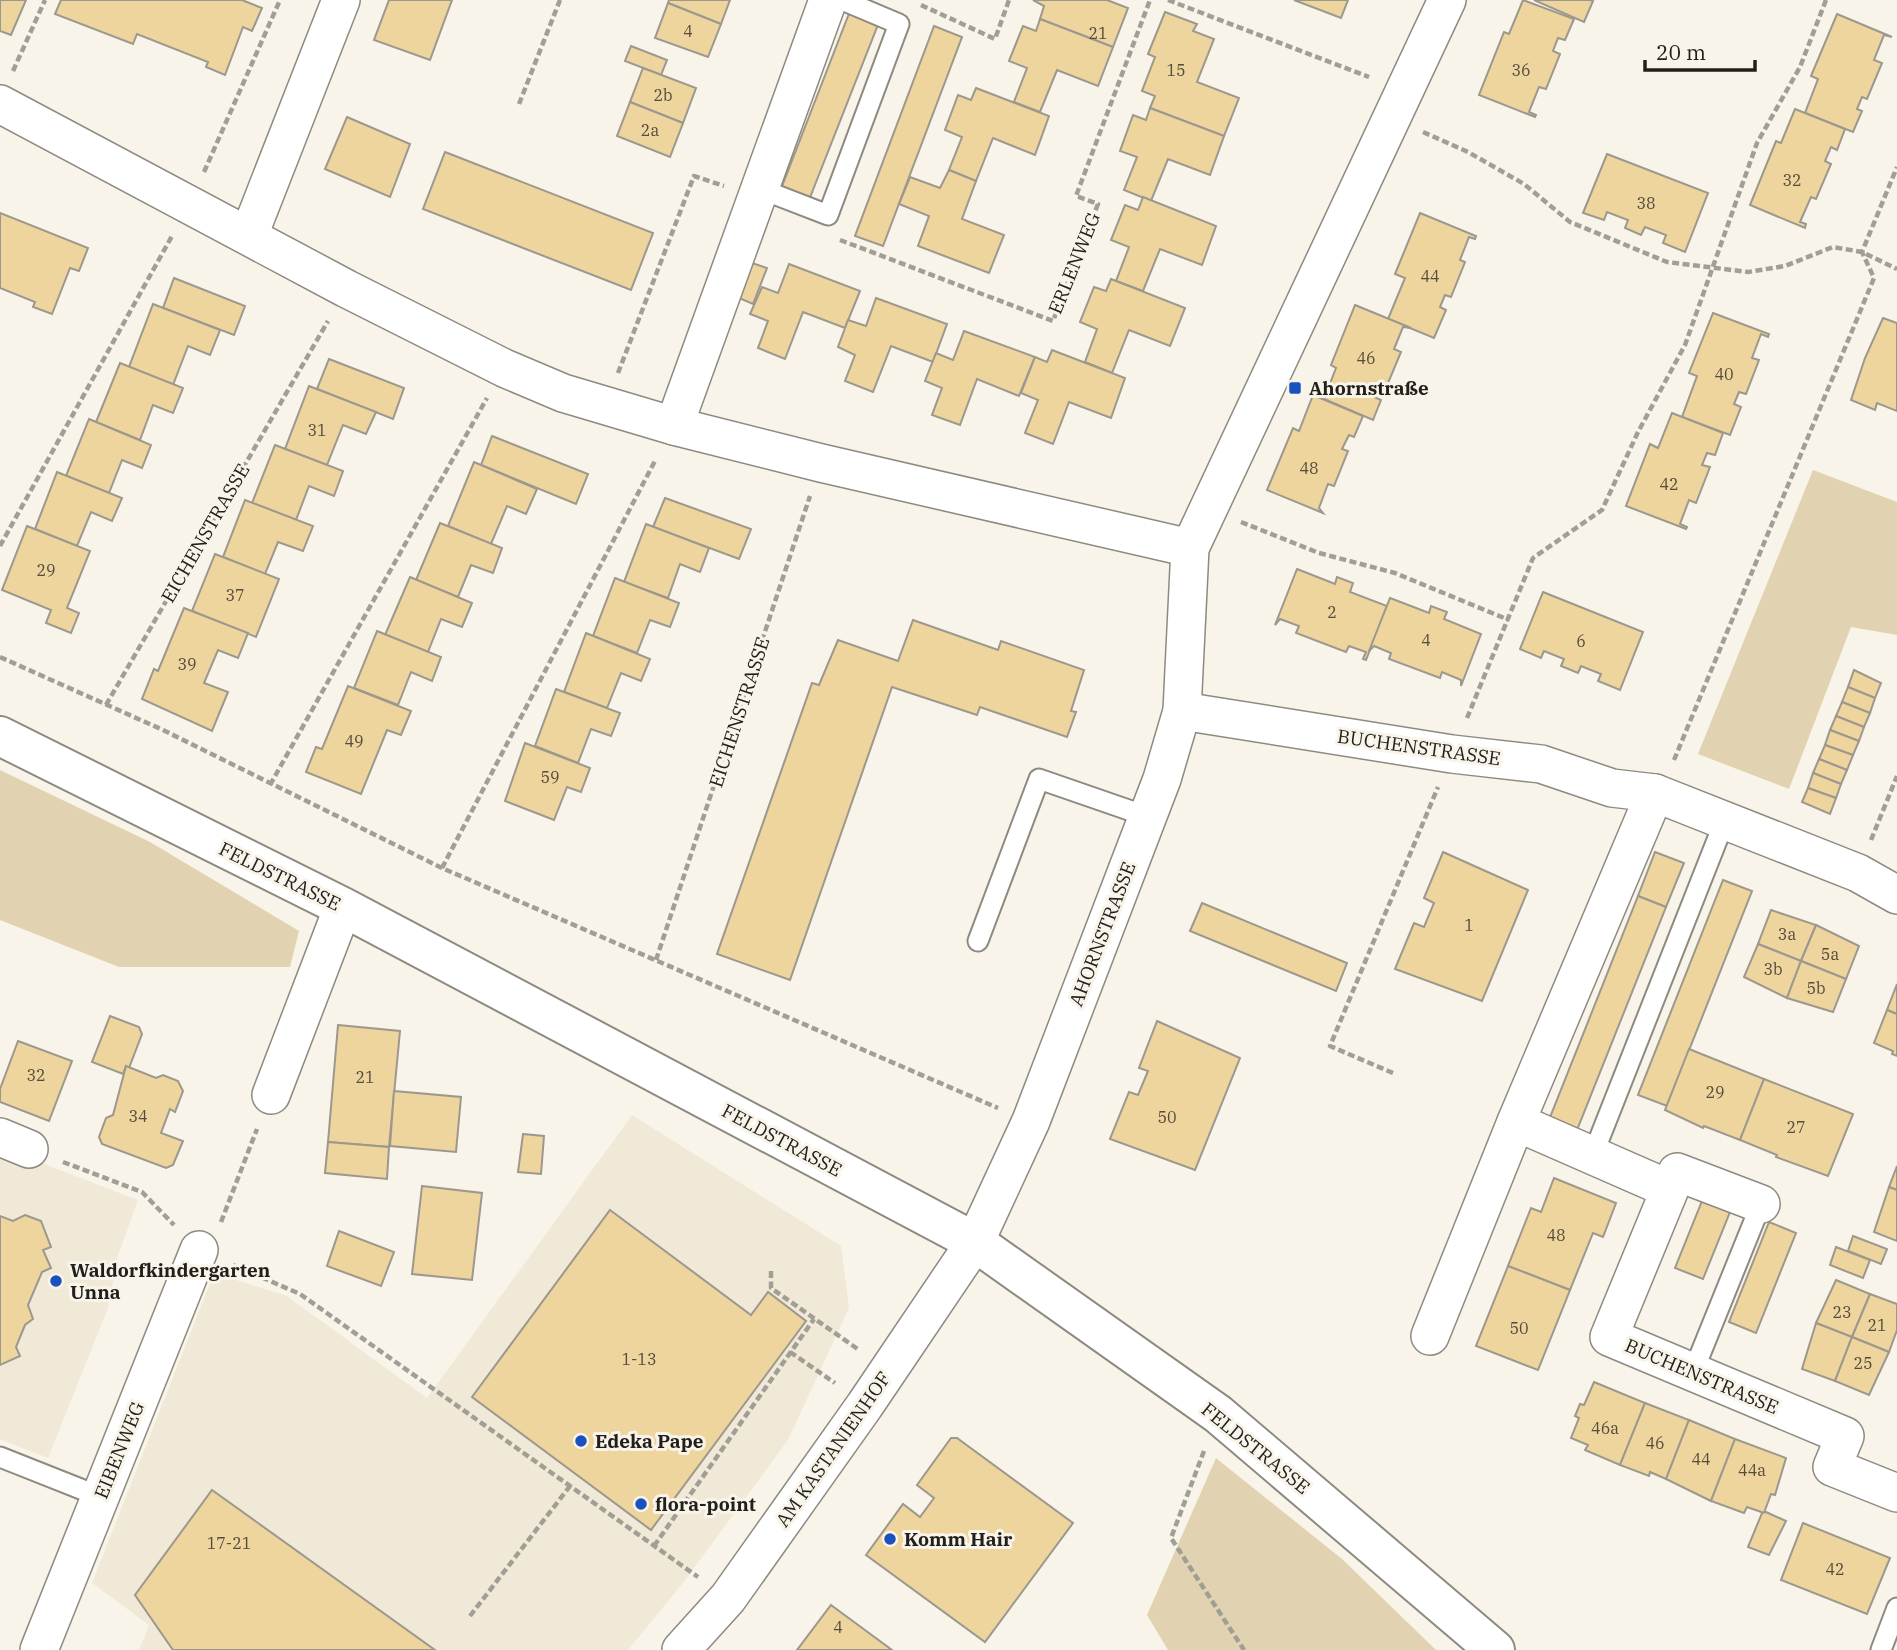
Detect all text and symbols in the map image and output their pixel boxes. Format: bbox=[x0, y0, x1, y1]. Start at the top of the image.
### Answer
house number: 4 bbox=[683, 21, 693, 41]
house number: 21 bbox=[1088, 23, 1108, 43]
scale bar bbox=[1645, 28, 1755, 72]
text: 20 m bbox=[1656, 38, 1706, 66]
house number: 15 bbox=[1166, 60, 1186, 80]
house number: 36 bbox=[1511, 60, 1531, 80]
house number: 2b bbox=[653, 85, 673, 105]
house number: 2a bbox=[641, 120, 659, 140]
house number: 32 bbox=[1782, 170, 1802, 190]
house number: 38 bbox=[1636, 193, 1656, 213]
street label: ERLENWEG bbox=[1043, 209, 1105, 317]
house number: 44 bbox=[1420, 266, 1440, 286]
house number: 46 bbox=[1356, 348, 1376, 368]
house number: 40 bbox=[1714, 364, 1734, 384]
place label: Ahornstraße bbox=[1309, 376, 1429, 400]
marker: Ahornstraße bbox=[1287, 380, 1303, 396]
house number: 31 bbox=[307, 420, 327, 440]
house number: 48 bbox=[1299, 458, 1319, 478]
street label: EICHENSTRASSE bbox=[155, 459, 255, 607]
house number: 42 bbox=[1659, 474, 1679, 494]
house number: 29 bbox=[36, 560, 56, 580]
house number: 37 bbox=[225, 585, 245, 605]
house number: 2 bbox=[1327, 602, 1337, 622]
house number: 4 bbox=[1421, 630, 1431, 650]
house number: 6 bbox=[1576, 631, 1586, 651]
street label: EICHENSTRASSE bbox=[703, 634, 775, 790]
house number: 39 bbox=[177, 654, 197, 674]
street label: BUCHENSTRASSE bbox=[1336, 724, 1502, 770]
house number: 49 bbox=[344, 731, 364, 751]
house number: 59 bbox=[540, 767, 560, 787]
street label: FELDSTRASSE bbox=[215, 836, 345, 916]
street label: AHORNSTRASSE bbox=[1063, 858, 1141, 1010]
house number: 1 bbox=[1464, 915, 1474, 935]
house number: 3a bbox=[1778, 924, 1796, 944]
house number: 5a bbox=[1821, 944, 1839, 964]
house number: 3b bbox=[1763, 959, 1783, 979]
house number: 5b bbox=[1806, 978, 1826, 998]
house number: 32 bbox=[26, 1065, 46, 1085]
house number: 21 bbox=[355, 1067, 375, 1087]
house number: 29 bbox=[1705, 1082, 1725, 1102]
street label: FELDSTRASSE bbox=[718, 1098, 846, 1182]
house number: 34 bbox=[128, 1106, 148, 1126]
house number: 50 bbox=[1157, 1107, 1177, 1127]
house number: 27 bbox=[1786, 1117, 1806, 1137]
house number: 48 bbox=[1546, 1225, 1566, 1245]
place label: Waldorfkindergarten Unna bbox=[70, 1258, 271, 1304]
marker: Waldorfkindergarten Unna bbox=[48, 1273, 64, 1289]
house number: 23 bbox=[1832, 1302, 1852, 1322]
house number: 21 bbox=[1867, 1315, 1887, 1335]
house number: 50 bbox=[1509, 1318, 1529, 1338]
street label: BUCHENSTRASSE bbox=[1622, 1333, 1782, 1419]
house number: 1-13 bbox=[621, 1349, 657, 1369]
house number: 25 bbox=[1853, 1353, 1873, 1373]
street label: AM KASTANIENHOF bbox=[770, 1367, 896, 1531]
street label: FELDSTRASSE bbox=[1197, 1397, 1315, 1499]
street label: EIBENWEG bbox=[89, 1398, 149, 1502]
house number: 46a bbox=[1591, 1418, 1619, 1438]
place label: Edeka Pape bbox=[595, 1429, 704, 1453]
marker: Edeka Pape bbox=[573, 1433, 589, 1449]
house number: 46 bbox=[1645, 1433, 1665, 1453]
house number: 44 bbox=[1691, 1449, 1711, 1469]
house number: 44a bbox=[1738, 1460, 1766, 1480]
place label: flora-point bbox=[655, 1492, 756, 1516]
marker: flora-point bbox=[633, 1496, 649, 1512]
place label: Komm Hair bbox=[904, 1527, 1013, 1551]
marker: Komm Hair bbox=[882, 1531, 898, 1547]
house number: 17-21 bbox=[207, 1533, 251, 1553]
house number: 42 bbox=[1825, 1559, 1845, 1579]
house number: 4 bbox=[833, 1617, 843, 1637]

